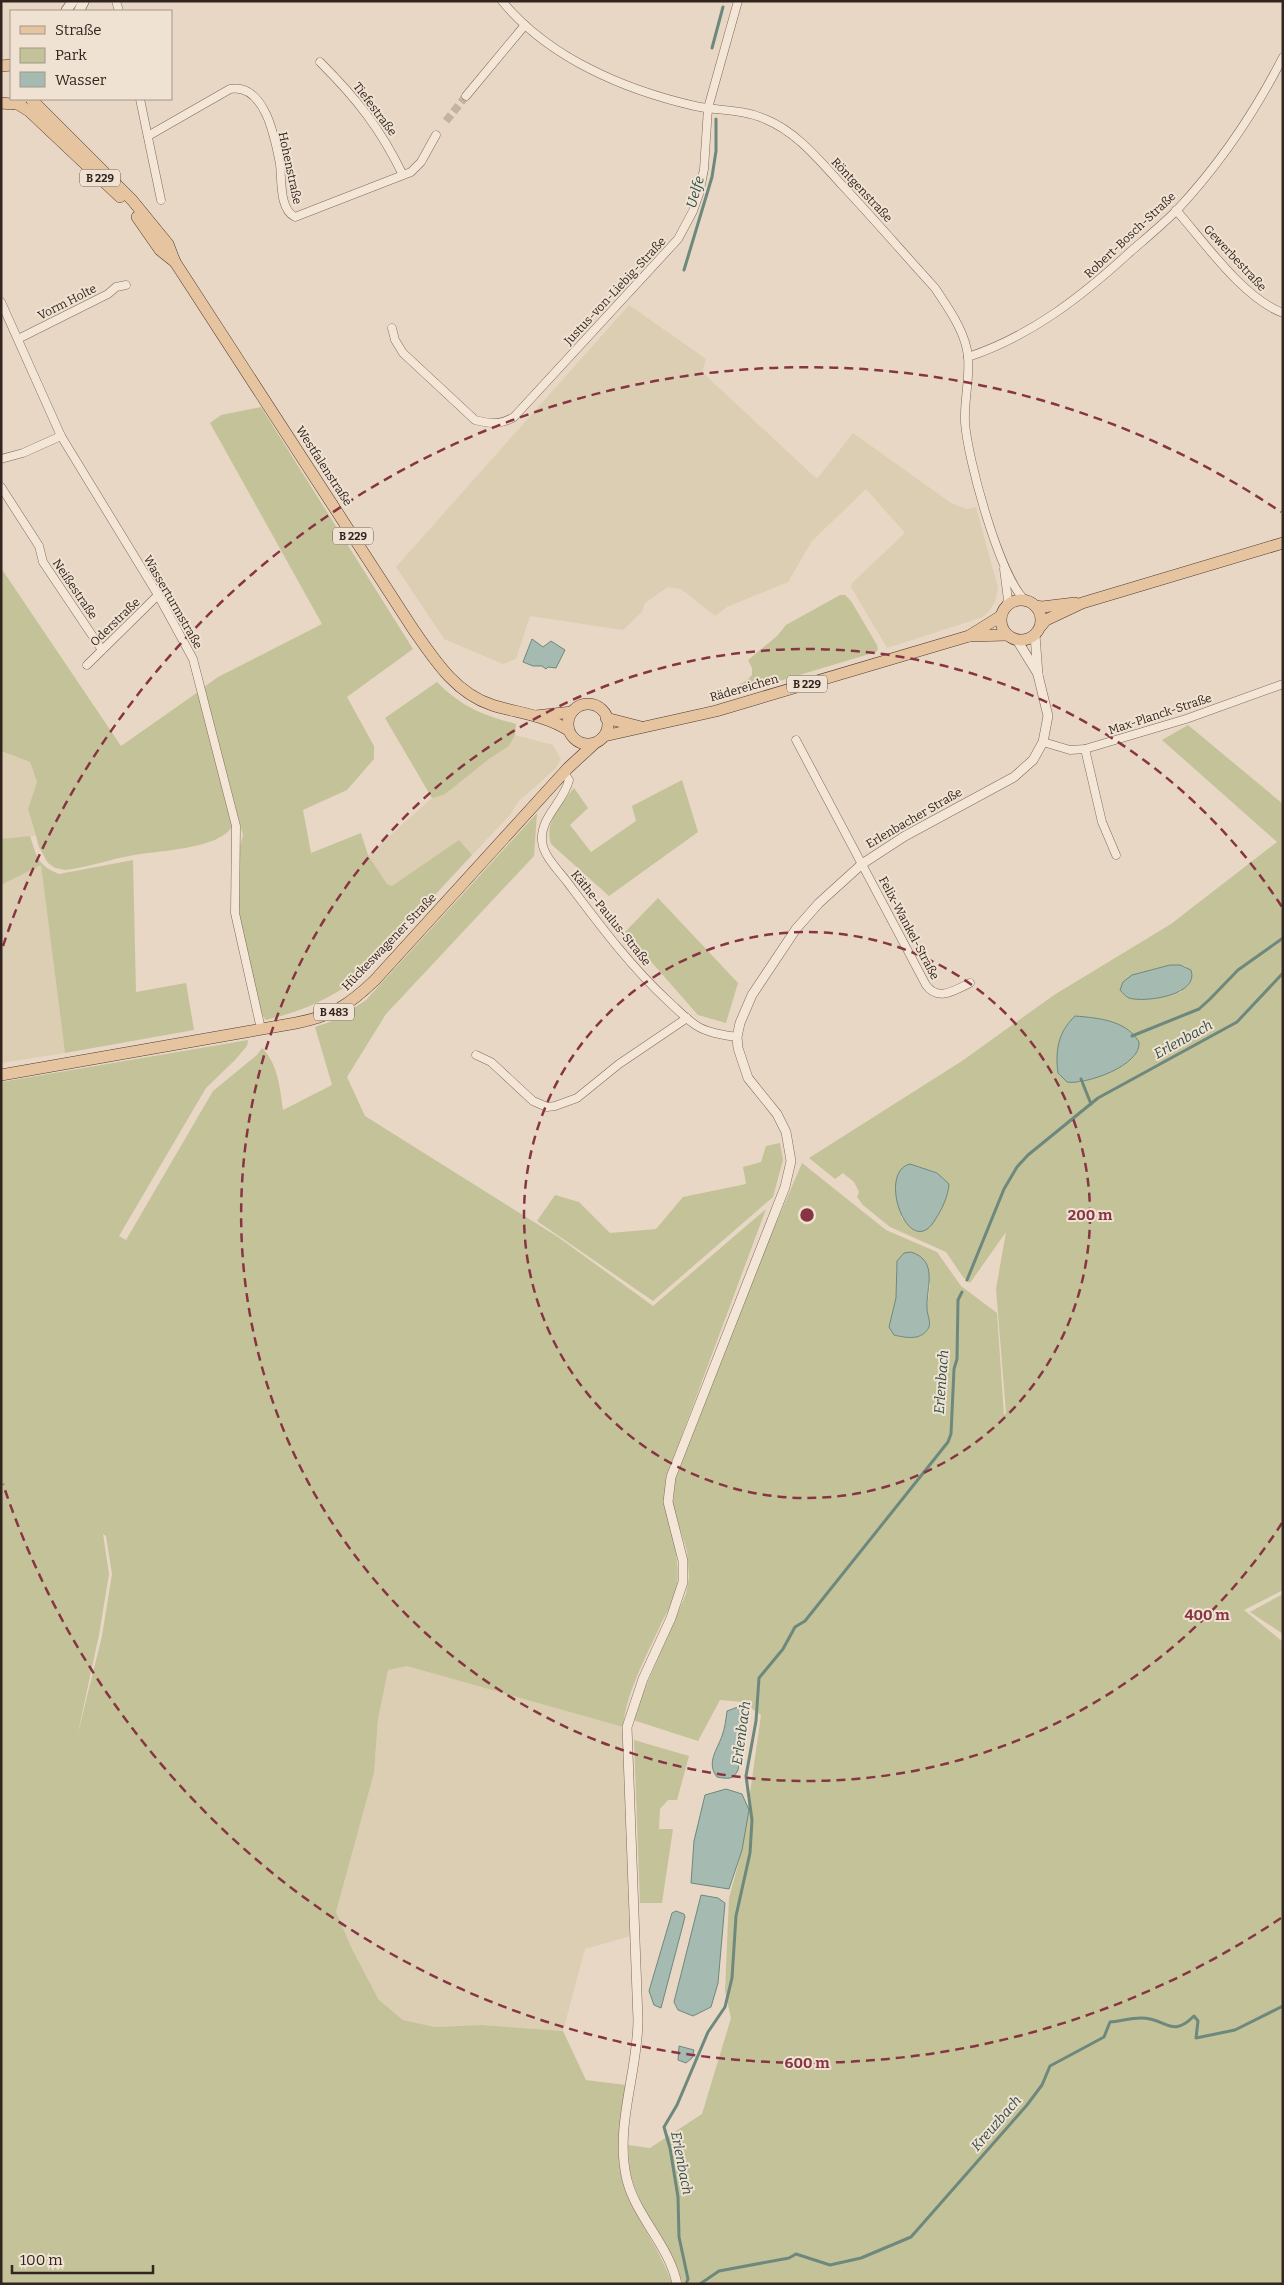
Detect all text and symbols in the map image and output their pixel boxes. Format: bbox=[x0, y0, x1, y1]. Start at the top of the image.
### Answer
legend bbox=[10, 10, 172, 100]
text: Straße bbox=[55, 21, 101, 39]
text: Park bbox=[55, 46, 87, 64]
text: Wasser bbox=[55, 71, 107, 89]
street label: Tiefestraße bbox=[350, 79, 400, 139]
street label: Hohenstraße bbox=[275, 130, 305, 206]
street label: Röntgenstraße bbox=[829, 155, 895, 225]
road number: B 229 bbox=[80, 170, 120, 187]
water label: Uelfe bbox=[683, 174, 708, 210]
street label: Robert-Bosch-Straße bbox=[1082, 189, 1178, 281]
street label: Gewerbestraße bbox=[1201, 222, 1269, 294]
street label: Justus-von-Liebig-Straße bbox=[561, 234, 669, 349]
street label: Vorm Holte bbox=[35, 281, 99, 323]
street label: Westfalenstraße bbox=[293, 424, 355, 508]
road number: B 229 bbox=[333, 528, 373, 544]
street label: Wasserturmstraße bbox=[141, 553, 205, 651]
street label: Neißestraße bbox=[50, 556, 100, 622]
street label: Oderstraße bbox=[87, 595, 143, 649]
street label: Rädereichen bbox=[708, 671, 780, 704]
road number: B 229 bbox=[787, 676, 827, 692]
street label: Max-Planck-Straße bbox=[1107, 691, 1213, 737]
street label: Erlenbacher Straße bbox=[864, 785, 964, 851]
street label: Käthe-Paulus-Straße bbox=[568, 868, 654, 968]
street label: Felix-Wankel-Straße bbox=[876, 874, 942, 982]
street label: Hückeswagener Straße bbox=[339, 891, 439, 993]
road number: B 483 bbox=[314, 1004, 354, 1020]
water label: Erlenbach bbox=[1151, 1016, 1215, 1062]
centre of rings bbox=[798, 1206, 816, 1224]
text: 200 m bbox=[1068, 1206, 1113, 1224]
water label: Erlenbach bbox=[931, 1349, 952, 1415]
text: 400 m bbox=[1184, 1606, 1230, 1624]
water label: Erlenbach bbox=[729, 1700, 754, 1766]
text: 600 m bbox=[785, 2054, 830, 2072]
water label: Kreuzbach bbox=[968, 2092, 1025, 2154]
water label: Erlenbach bbox=[667, 2130, 696, 2196]
scale bar bbox=[12, 2242, 154, 2274]
text: 100 m bbox=[20, 2251, 63, 2269]

